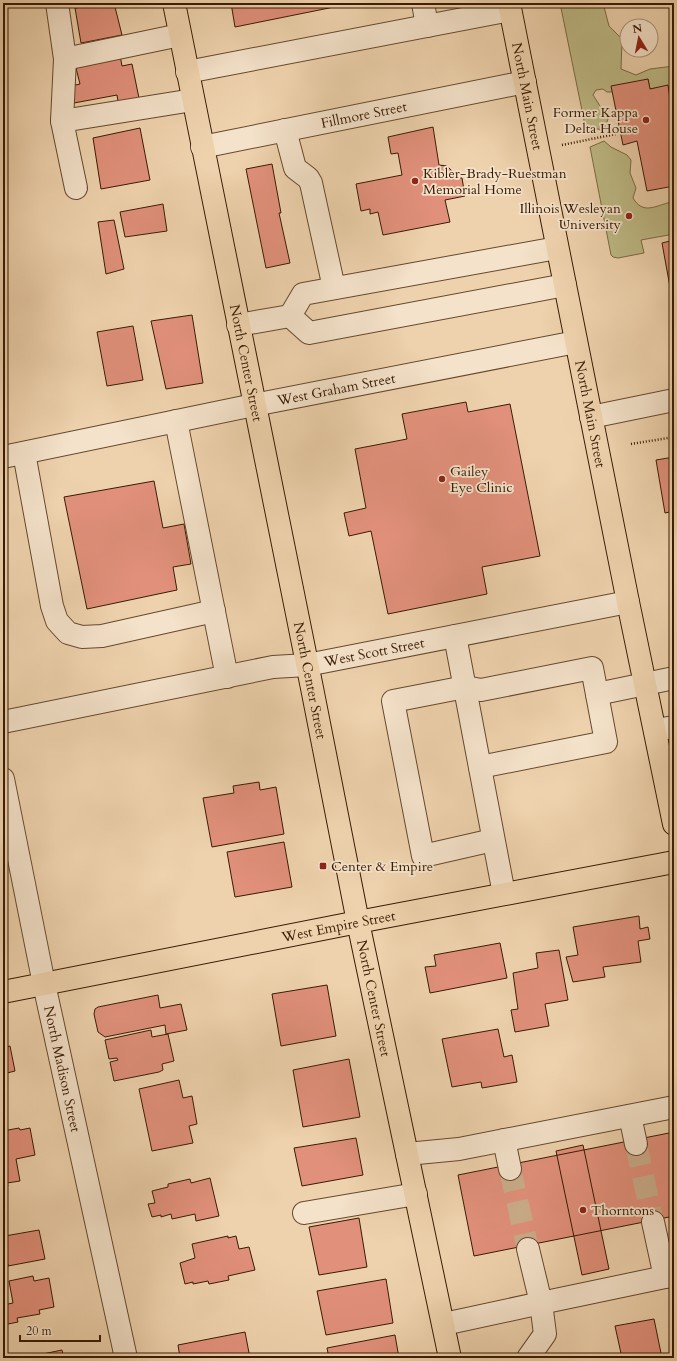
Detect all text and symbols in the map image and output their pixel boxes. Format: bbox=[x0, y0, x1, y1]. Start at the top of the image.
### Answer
north arrow bbox=[619, 18, 659, 58]
text: N bbox=[631, 20, 644, 37]
street label: North Main Street bbox=[507, 41, 547, 152]
street label: Fillmore Street bbox=[319, 97, 409, 133]
place label: Former Kappa Delta House bbox=[553, 103, 638, 138]
marker: Former Kappa Delta House bbox=[641, 115, 651, 125]
place label: Kibler-Brady-Ruestman Memorial Home bbox=[423, 164, 567, 199]
marker: Kibler-Brady-Ruestman Memorial Home bbox=[410, 176, 420, 186]
place label: Illinois Wesleyan University bbox=[519, 199, 622, 234]
marker: Illinois Wesleyan University bbox=[624, 211, 634, 221]
street label: North Center Street bbox=[225, 303, 267, 424]
street label: North Main Street bbox=[570, 359, 610, 470]
street label: West Graham Street bbox=[274, 368, 397, 410]
place label: Gailey Eye Clinic bbox=[450, 462, 513, 497]
marker: Gailey Eye Clinic bbox=[437, 474, 447, 484]
street label: North Center Street bbox=[289, 620, 331, 741]
street label: West Scott Street bbox=[321, 633, 427, 672]
place label: Center & Empire bbox=[331, 857, 433, 876]
marker: Center & Empire bbox=[318, 861, 328, 871]
street label: West Empire Street bbox=[279, 906, 398, 947]
street label: North Center Street bbox=[352, 938, 395, 1059]
street label: North Madison Street bbox=[39, 1004, 85, 1135]
place label: Thorntons bbox=[591, 1201, 655, 1220]
marker: Thorntons bbox=[578, 1205, 588, 1215]
scale bar bbox=[20, 1317, 100, 1343]
text: 20 m bbox=[26, 1323, 53, 1339]

